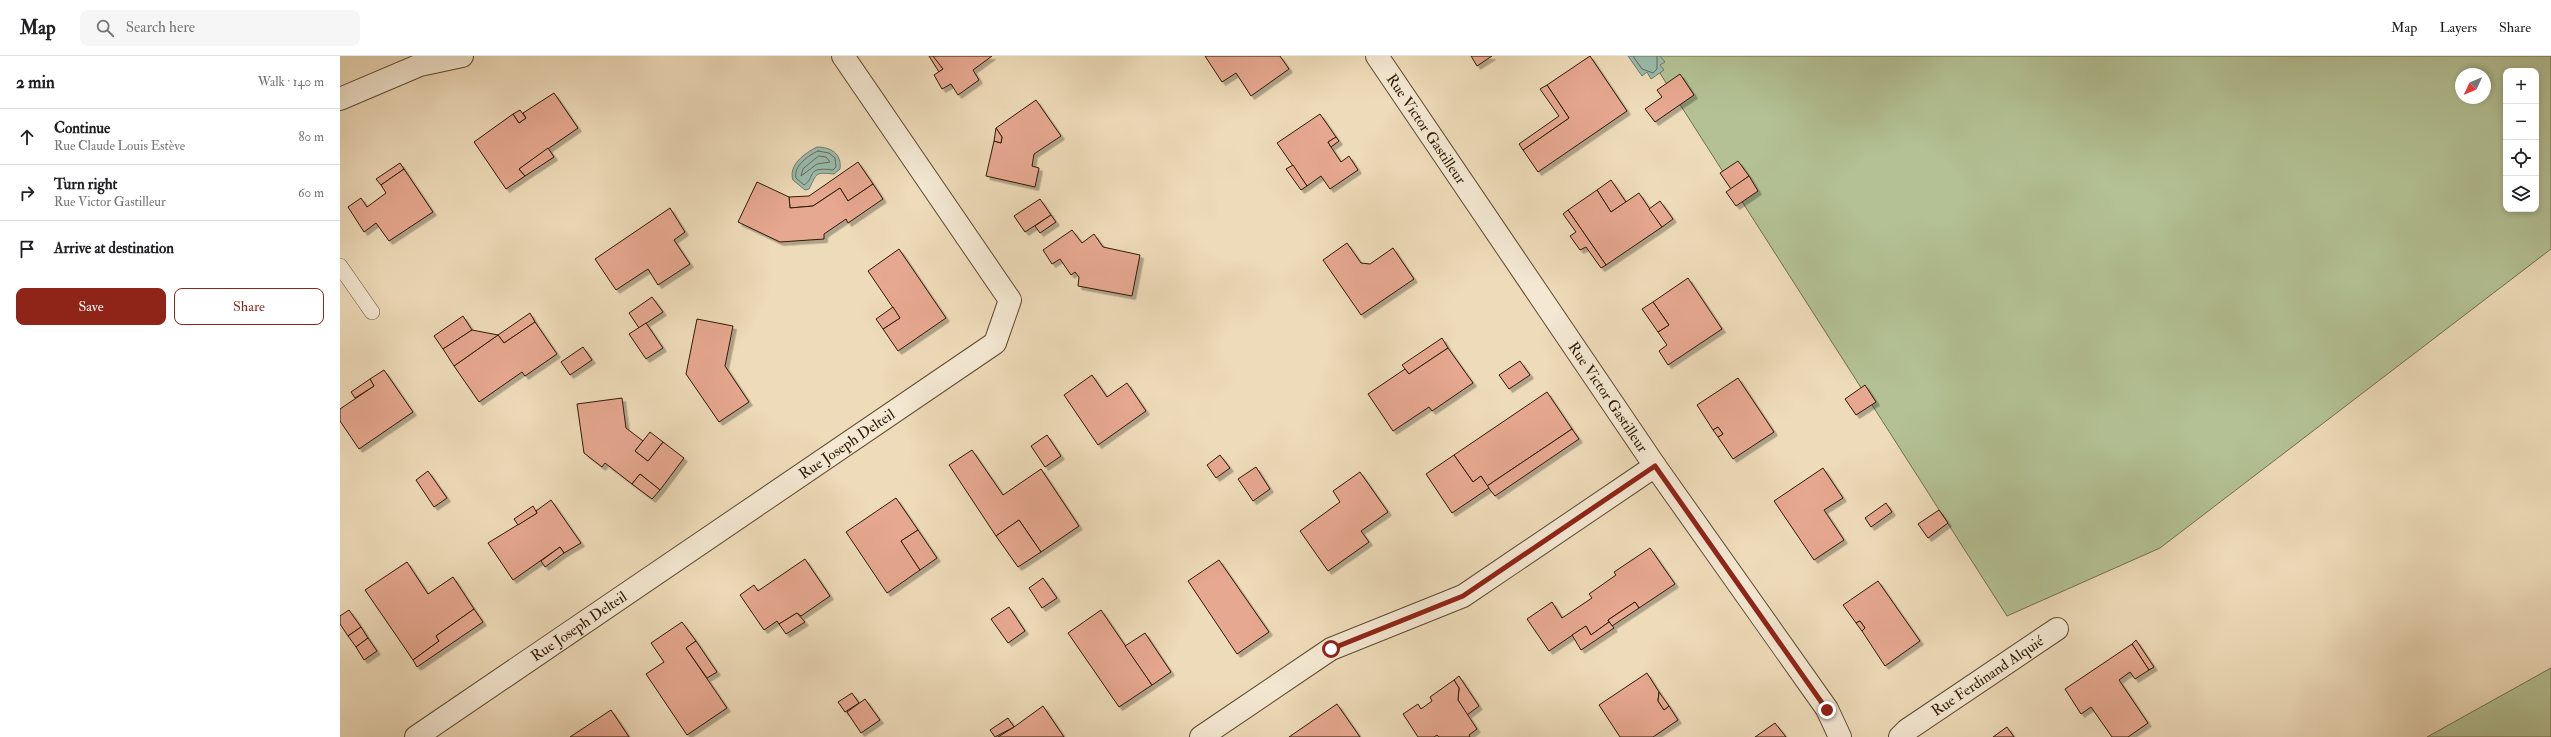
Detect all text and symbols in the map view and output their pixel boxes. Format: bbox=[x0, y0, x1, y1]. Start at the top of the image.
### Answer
search box bbox=[80, 10, 360, 46]
text: Map bbox=[20, 16, 56, 40]
icon: search bbox=[94, 17, 116, 39]
text: Search here bbox=[126, 18, 195, 37]
text: Map bbox=[2391, 19, 2417, 36]
text: Layers bbox=[2439, 19, 2477, 36]
text: Share bbox=[2499, 19, 2531, 36]
north arrow bbox=[2455, 68, 2491, 104]
map controls bbox=[2503, 68, 2539, 212]
button: + bbox=[2503, 68, 2539, 104]
street label: Rue Victor Gastilleur bbox=[1382, 70, 1471, 188]
text: 2 min bbox=[16, 72, 55, 93]
text: Walk · 140 m bbox=[258, 74, 324, 90]
button: − bbox=[2503, 104, 2539, 140]
text: Continue bbox=[54, 119, 110, 138]
icon: ahead bbox=[16, 126, 38, 148]
text: 80 m bbox=[298, 129, 324, 145]
text: Rue Claude Louis Estève bbox=[54, 138, 185, 154]
button: locate bbox=[2503, 140, 2539, 176]
text: Turn right bbox=[54, 175, 117, 194]
button: layers bbox=[2503, 176, 2539, 212]
icon: right bbox=[16, 182, 38, 204]
text: 60 m bbox=[298, 185, 324, 201]
text: Rue Victor Gastilleur bbox=[54, 194, 166, 210]
icon: arrive bbox=[16, 238, 38, 260]
text: Arrive at destination bbox=[54, 239, 174, 258]
button: Save bbox=[16, 288, 166, 325]
button: Share bbox=[174, 288, 324, 325]
street label: Rue Victor Gastilleur bbox=[1564, 338, 1653, 456]
street label: Rue Joseph Delteil bbox=[795, 404, 899, 483]
street label: Rue Joseph Delteil bbox=[527, 587, 631, 666]
street label: Rue Ferdinand Alquié bbox=[1928, 631, 2048, 720]
route start bbox=[1322, 640, 1340, 658]
route end bbox=[1818, 701, 1836, 719]

